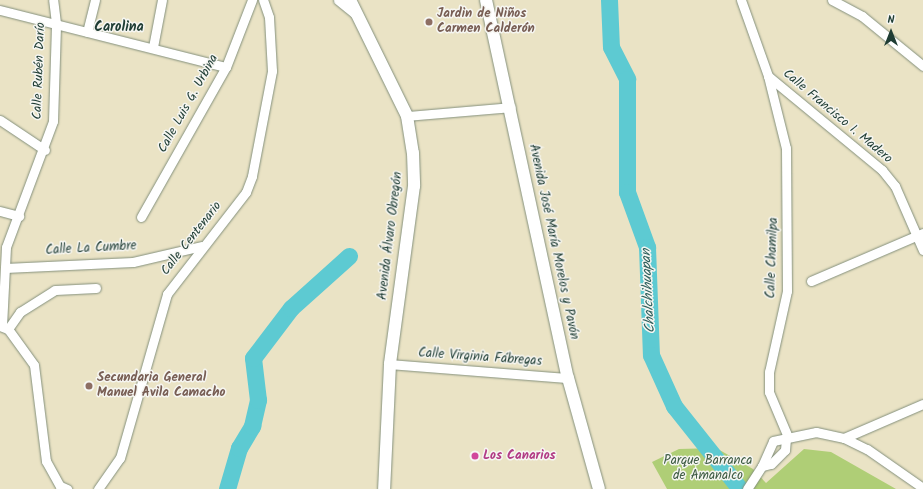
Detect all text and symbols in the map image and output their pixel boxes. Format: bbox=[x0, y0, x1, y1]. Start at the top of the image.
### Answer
place label: Jardin de Niños Carmen Calderón bbox=[437, 7, 535, 38]
text: N bbox=[888, 11, 894, 29]
north arrow bbox=[871, 12, 911, 52]
marker: Jardin de Niños Carmen Calderón bbox=[424, 17, 434, 27]
district label: Carolina bbox=[94, 19, 144, 35]
street label: Calle Rubén Darío bbox=[31, 22, 49, 120]
street label: Calle Luis G. Urbina bbox=[156, 52, 222, 156]
street label: Calle Francisco I. Madero bbox=[779, 67, 895, 167]
street label: Avenida José María Morelos y Pavón bbox=[525, 143, 581, 341]
street label: Avenida Álvaro Obregón bbox=[375, 171, 407, 301]
street label: Calle Centenario bbox=[158, 199, 226, 279]
street label: Calle Chamilpa bbox=[764, 217, 782, 299]
street label: Calle La Cumbre bbox=[45, 239, 137, 259]
water label: Chalchihuapan bbox=[637, 248, 659, 334]
street label: Calle Virginia Fábregas bbox=[418, 346, 542, 370]
place label: Secundaria General Manuel Avila Camacho bbox=[97, 371, 225, 402]
marker: Secundaria General Manuel Avila Camacho bbox=[84, 381, 94, 391]
place label: Los Canarios bbox=[483, 448, 556, 464]
marker: Los Canarios bbox=[470, 451, 480, 461]
park label: Parque Barranca de Amanalco bbox=[664, 454, 752, 485]

